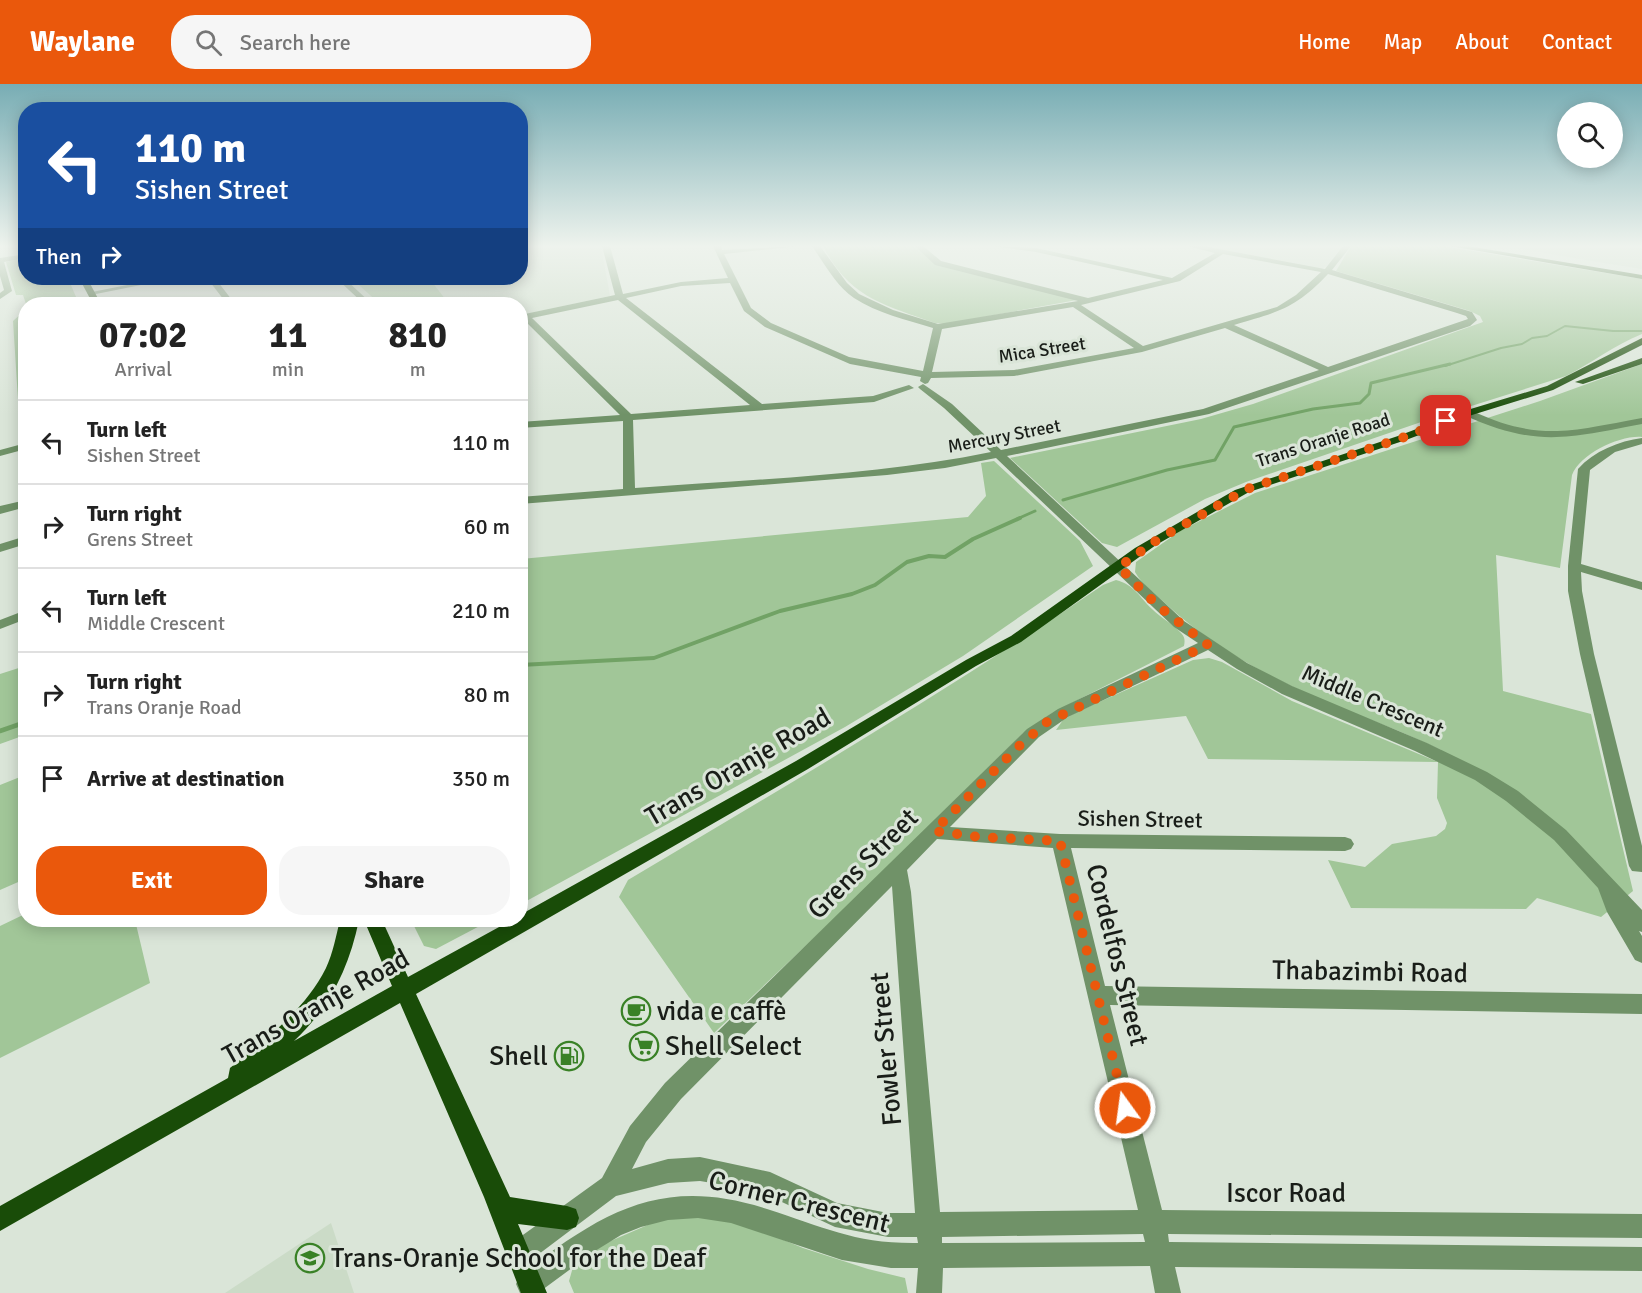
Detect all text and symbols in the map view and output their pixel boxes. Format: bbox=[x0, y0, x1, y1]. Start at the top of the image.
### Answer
search box bbox=[171, 15, 591, 69]
text: Waylane bbox=[30, 25, 135, 59]
icon: search bbox=[192, 26, 225, 59]
text: Search here bbox=[240, 29, 351, 56]
text: Home bbox=[1298, 29, 1351, 55]
text: Map bbox=[1384, 29, 1422, 55]
text: About bbox=[1455, 29, 1509, 55]
text: Contact bbox=[1542, 29, 1612, 55]
map controls bbox=[1557, 102, 1623, 168]
button: search bbox=[1557, 102, 1623, 168]
text: 110 m bbox=[135, 123, 246, 174]
icon: left bbox=[36, 126, 114, 204]
text: Sishen Street bbox=[135, 174, 288, 207]
icon: right bbox=[94, 240, 127, 273]
text: Then bbox=[36, 243, 82, 270]
text: 07:02 bbox=[99, 313, 187, 358]
text: 11 bbox=[269, 313, 307, 358]
text: 810 bbox=[389, 313, 447, 358]
street label: Mica Street bbox=[997, 332, 1087, 368]
text: Arrival bbox=[114, 357, 172, 382]
text: min bbox=[272, 357, 304, 382]
text: m bbox=[410, 357, 426, 382]
pin bbox=[1420, 395, 1471, 446]
icon: arrive bbox=[1429, 404, 1462, 437]
street label: Trans Oranje Road bbox=[1253, 408, 1393, 472]
street label: Mercury Street bbox=[946, 414, 1062, 458]
text: Turn left bbox=[87, 416, 167, 443]
icon: left bbox=[36, 426, 69, 459]
text: 110 m bbox=[452, 429, 510, 456]
text: Sishen Street bbox=[87, 443, 201, 468]
text: Turn right bbox=[87, 500, 182, 527]
icon: right bbox=[36, 510, 69, 543]
text: 60 m bbox=[464, 513, 510, 540]
text: Grens Street bbox=[87, 527, 193, 552]
text: Turn left bbox=[87, 584, 167, 611]
icon: left bbox=[36, 594, 69, 627]
text: 210 m bbox=[452, 597, 510, 624]
text: Middle Crescent bbox=[87, 611, 225, 636]
street label: Middle Crescent bbox=[1298, 659, 1448, 743]
text: Turn right bbox=[87, 668, 182, 695]
icon: right bbox=[36, 678, 69, 711]
text: 80 m bbox=[464, 681, 510, 708]
text: Trans Oranje Road bbox=[87, 695, 242, 720]
street label: Trans Oranje Road bbox=[639, 701, 837, 833]
icon: arrive bbox=[36, 762, 69, 795]
text: Arrive at destination bbox=[87, 765, 284, 792]
text: 350 m bbox=[452, 765, 510, 792]
street label: Grens Street bbox=[801, 802, 925, 926]
street label: Sishen Street bbox=[1077, 804, 1203, 834]
button: Exit bbox=[36, 846, 267, 915]
button: Share bbox=[279, 846, 510, 915]
street label: Cordelfos Street bbox=[1078, 861, 1156, 1049]
street label: Trans Oranje Road bbox=[217, 942, 415, 1072]
street label: Thabazimbi Road bbox=[1272, 954, 1468, 990]
street label: Fowler Street bbox=[863, 971, 909, 1127]
cafe icon: vida e caffè bbox=[620, 995, 652, 1027]
place label: vida e caffè bbox=[657, 995, 787, 1028]
supermarket icon: Shell Select bbox=[628, 1030, 660, 1062]
place label: Shell Select bbox=[665, 1030, 802, 1063]
place label: Shell bbox=[489, 1040, 548, 1073]
fuel station icon: Shell bbox=[553, 1040, 585, 1072]
position arrow bbox=[1093, 1076, 1157, 1140]
street label: Corner Crescent bbox=[705, 1164, 893, 1240]
street label: Iscor Road bbox=[1226, 1177, 1346, 1210]
school or university icon: Trans-Oranje School for the Deaf bbox=[294, 1242, 326, 1274]
place label: Trans-Oranje School for the Deaf bbox=[331, 1242, 708, 1275]

